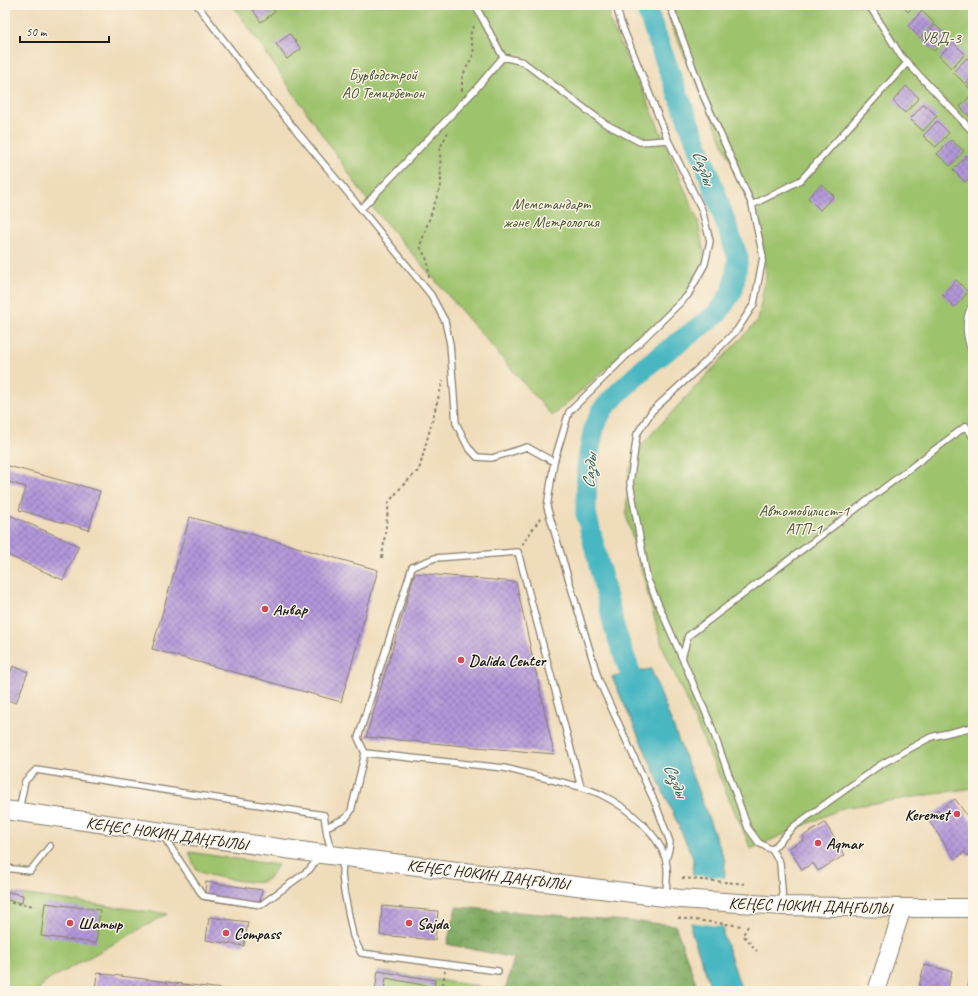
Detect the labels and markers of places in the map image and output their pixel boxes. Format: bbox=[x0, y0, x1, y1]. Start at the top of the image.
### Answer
place label: Анвар bbox=[273, 600, 309, 620]
marker: Анвар bbox=[260, 604, 270, 614]
place label: Dalida Center bbox=[469, 651, 547, 671]
marker: Dalida Center bbox=[456, 655, 466, 665]
place label: Keremet bbox=[905, 805, 952, 825]
marker: Keremet bbox=[952, 809, 962, 819]
place label: Aqmar bbox=[826, 834, 865, 854]
marker: Aqmar bbox=[813, 838, 823, 848]
place label: Шатыр bbox=[78, 914, 123, 934]
place label: Sajda bbox=[417, 914, 450, 934]
marker: Шатыр bbox=[65, 918, 75, 928]
marker: Sajda bbox=[404, 918, 414, 928]
place label: Compass bbox=[234, 924, 282, 944]
marker: Compass bbox=[221, 928, 231, 938]

